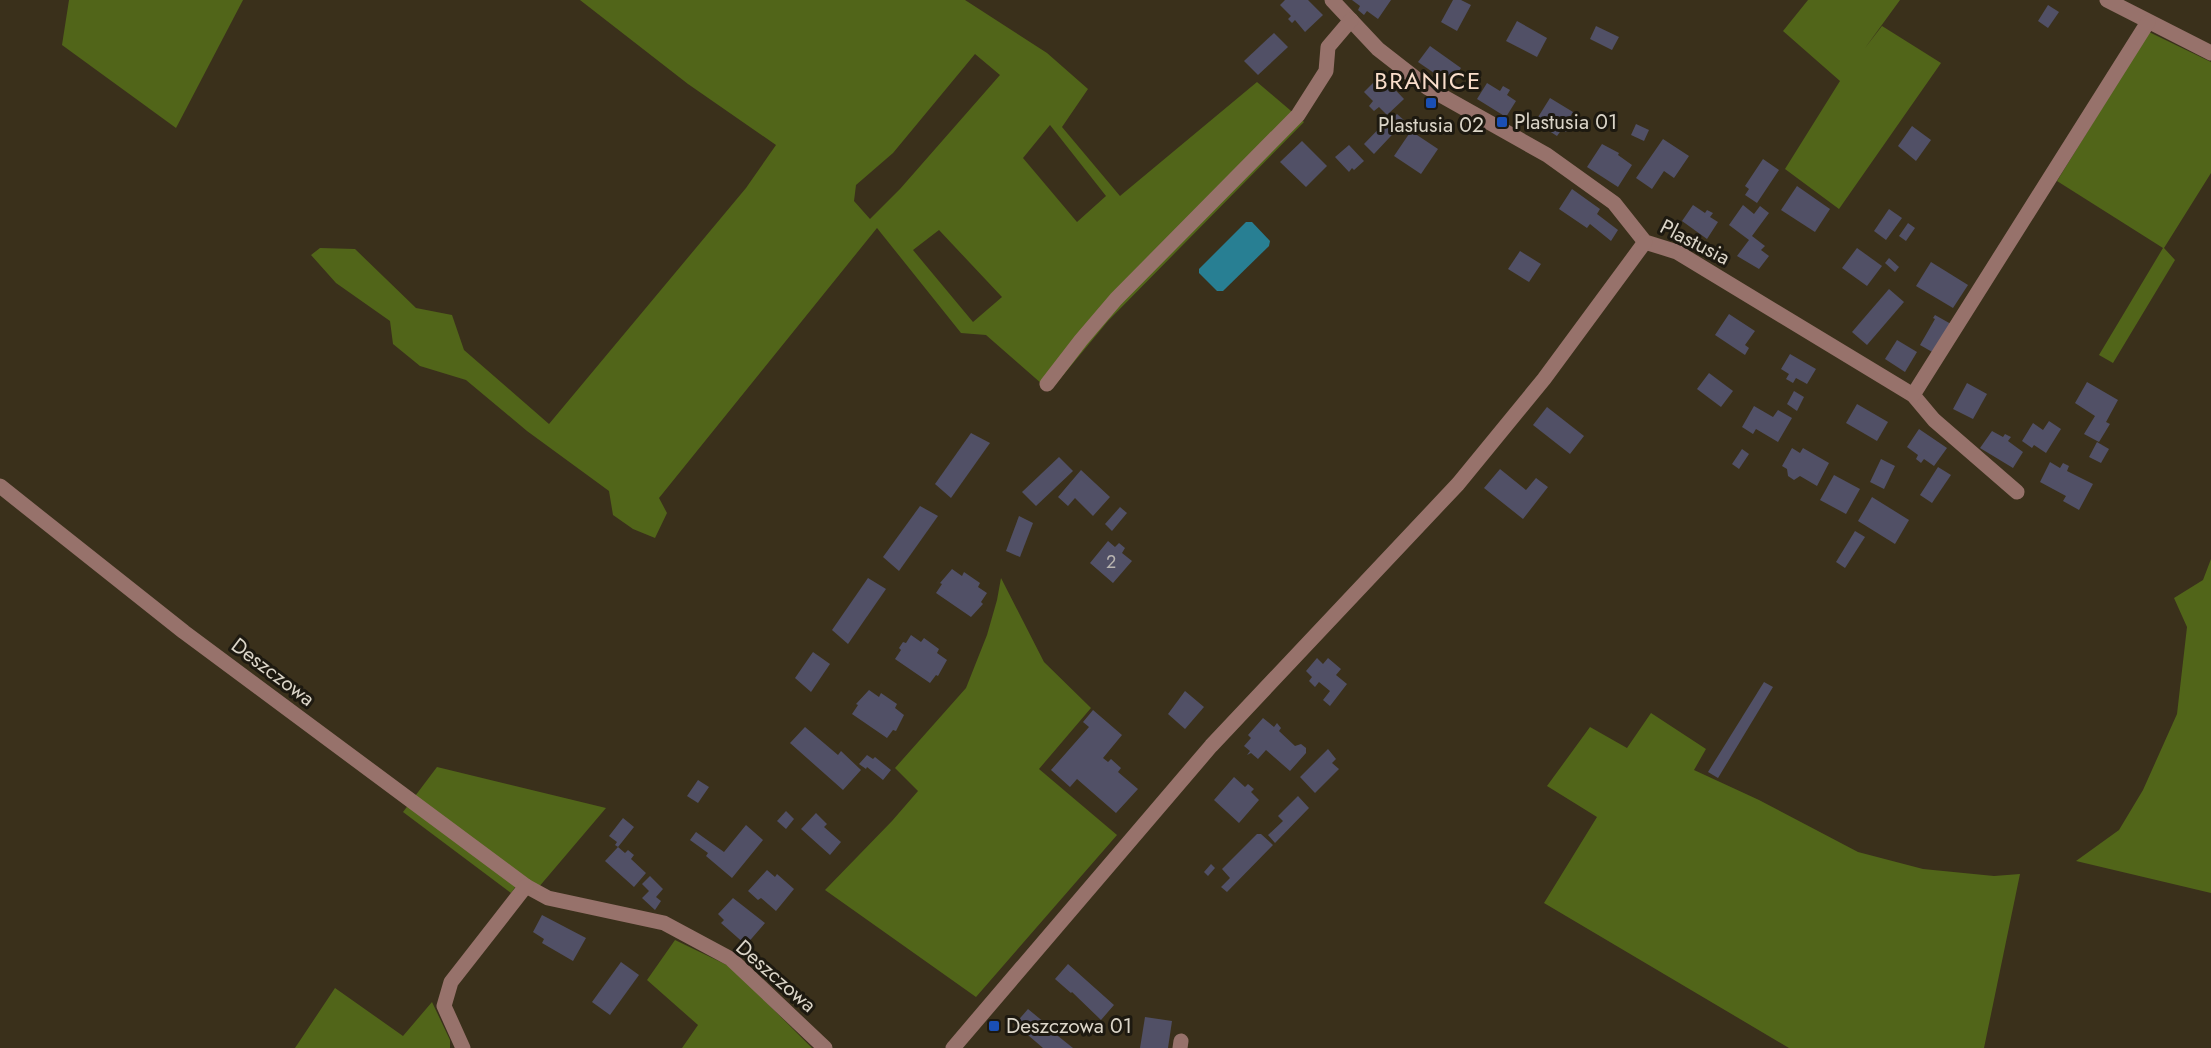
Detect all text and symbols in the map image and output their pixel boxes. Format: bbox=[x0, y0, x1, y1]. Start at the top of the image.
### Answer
district label: BRANICE bbox=[1374, 63, 1482, 98]
marker: Plastusia 02 bbox=[1424, 96, 1438, 110]
place label: Plastusia 01 bbox=[1514, 107, 1617, 137]
place label: Plastusia 02 bbox=[1378, 110, 1484, 140]
marker: Plastusia 01 bbox=[1495, 115, 1509, 129]
street label: Plastusia bbox=[1655, 212, 1735, 272]
house number: 2 bbox=[1106, 549, 1116, 575]
street label: Deszczowa bbox=[225, 631, 321, 713]
street label: Deszczowa bbox=[729, 933, 823, 1019]
place label: Deszczowa 01 bbox=[1006, 1011, 1132, 1041]
marker: Deszczowa 01 bbox=[987, 1019, 1001, 1033]

